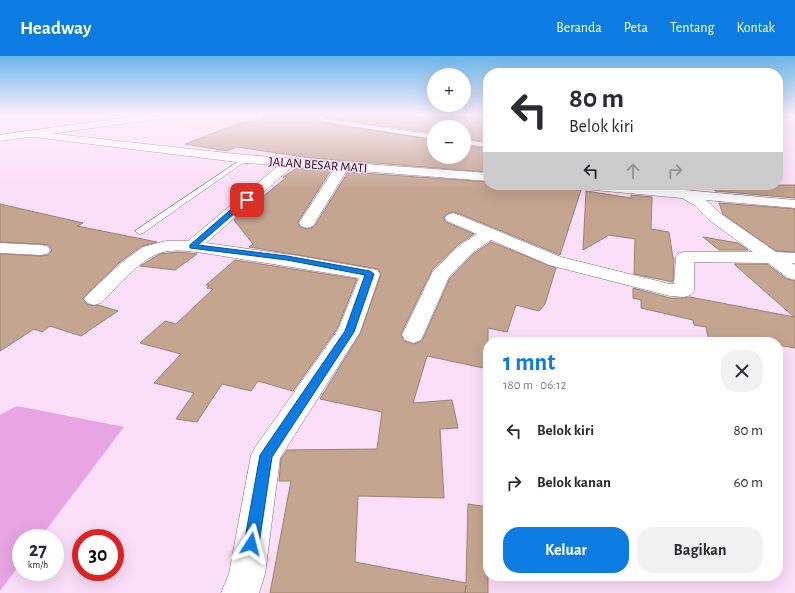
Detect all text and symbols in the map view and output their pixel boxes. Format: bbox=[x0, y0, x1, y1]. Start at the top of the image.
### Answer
text: Headway bbox=[20, 19, 91, 38]
text: Beranda bbox=[556, 21, 602, 35]
text: Peta bbox=[624, 21, 648, 35]
text: Tentang bbox=[670, 21, 714, 35]
text: Kontak bbox=[736, 21, 775, 35]
map controls bbox=[427, 68, 471, 164]
button: + bbox=[427, 68, 471, 112]
icon: left bbox=[503, 84, 555, 136]
text: 80 m bbox=[569, 85, 624, 113]
text: Belok kiri bbox=[569, 118, 634, 136]
button: − bbox=[427, 120, 471, 164]
street label: JALAN BESAR MATI bbox=[268, 156, 368, 175]
icon: left bbox=[580, 160, 602, 182]
icon: ahead bbox=[622, 160, 644, 182]
icon: right bbox=[664, 160, 686, 182]
pin bbox=[230, 183, 264, 217]
icon: arrive bbox=[236, 189, 258, 211]
button: close bbox=[721, 350, 763, 392]
text: 1 mnt bbox=[503, 351, 555, 375]
text: 180 m · 06:12 bbox=[503, 379, 567, 392]
icon: left bbox=[503, 420, 525, 442]
text: Belok kiri bbox=[537, 423, 594, 438]
text: 80 m bbox=[733, 423, 763, 438]
icon: right bbox=[503, 472, 525, 494]
text: Belok kanan bbox=[537, 475, 611, 490]
text: 60 m bbox=[734, 475, 763, 490]
position arrow bbox=[230, 523, 272, 565]
button: Keluar bbox=[503, 527, 629, 573]
button: Bagikan bbox=[637, 527, 763, 573]
speed limit sign: 30 bbox=[72, 529, 124, 581]
text: 27 bbox=[29, 540, 47, 560]
text: km/h bbox=[28, 560, 48, 570]

